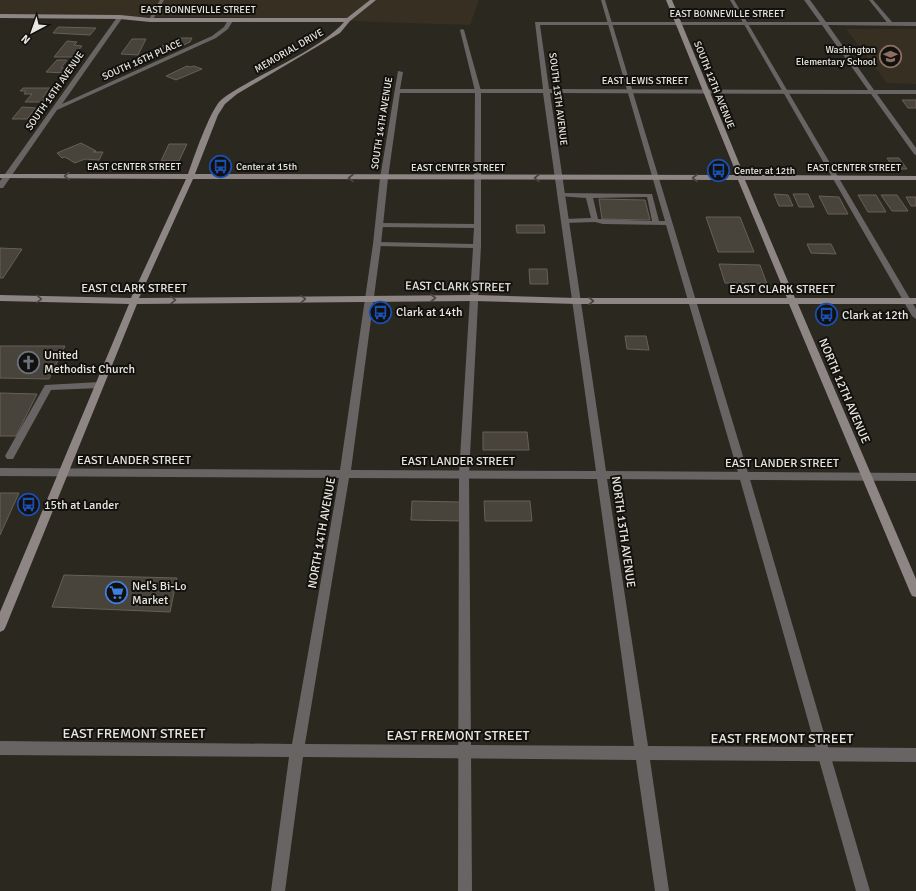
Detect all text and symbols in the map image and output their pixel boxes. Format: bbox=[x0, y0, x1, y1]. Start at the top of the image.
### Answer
street label: EAST BONNEVILLE STREET bbox=[140, 4, 256, 16]
street label: EAST BONNEVILLE STREET bbox=[669, 8, 785, 20]
north arrow bbox=[12, 12, 52, 52]
street label: MEMORIAL DRIVE bbox=[252, 26, 326, 76]
text: N bbox=[19, 32, 33, 47]
street label: SOUTH 16TH PLACE bbox=[100, 37, 184, 83]
street label: SOUTH 12TH AVENUE bbox=[691, 39, 737, 131]
school or university icon: Washington Elementary School bbox=[878, 43, 904, 69]
place label: Washington Elementary School bbox=[796, 44, 876, 68]
street label: SOUTH 16TH AVENUE bbox=[23, 49, 87, 133]
street label: SOUTH 13TH AVENUE bbox=[546, 52, 570, 146]
street label: EAST LEWIS STREET bbox=[602, 75, 688, 87]
street label: SOUTH 14TH AVENUE bbox=[369, 76, 395, 170]
bus stop icon: Center at 15th bbox=[208, 154, 234, 180]
bus stop icon: Center at 12th bbox=[706, 158, 732, 184]
street label: EAST CENTER STREET bbox=[87, 161, 181, 173]
place label: Center at 15th bbox=[236, 161, 297, 173]
street label: EAST CENTER STREET bbox=[411, 162, 505, 174]
street label: EAST CENTER STREET bbox=[807, 162, 901, 174]
place label: Center at 12th bbox=[734, 165, 795, 177]
one-way arrow bbox=[64, 172, 70, 181]
one-way arrow bbox=[348, 174, 354, 182]
one-way arrow bbox=[534, 174, 540, 182]
one-way arrow bbox=[692, 174, 698, 182]
street label: EAST CLARK STREET bbox=[405, 279, 511, 295]
street label: EAST CLARK STREET bbox=[81, 281, 187, 296]
street label: EAST CLARK STREET bbox=[729, 282, 835, 297]
one-way arrow bbox=[36, 294, 42, 303]
one-way arrow bbox=[430, 294, 436, 302]
one-way arrow bbox=[300, 295, 306, 303]
one-way arrow bbox=[170, 296, 176, 304]
one-way arrow bbox=[588, 297, 594, 305]
bus stop icon: Clark at 14th bbox=[368, 299, 394, 325]
bus stop icon: Clark at 12th bbox=[814, 302, 840, 328]
place label: Clark at 14th bbox=[396, 305, 462, 320]
place label: Clark at 12th bbox=[842, 308, 908, 323]
street label: NORTH 12TH AVENUE bbox=[815, 336, 873, 446]
place label: United Methodist Church bbox=[44, 348, 135, 377]
church icon: United Methodist Church bbox=[16, 349, 42, 375]
street label: EAST LANDER STREET bbox=[77, 453, 191, 468]
street label: EAST LANDER STREET bbox=[401, 454, 515, 469]
street label: EAST LANDER STREET bbox=[725, 456, 839, 471]
street label: NORTH 13TH AVENUE bbox=[608, 475, 638, 589]
street label: NORTH 14TH AVENUE bbox=[305, 476, 339, 590]
bus stop icon: 15th at Lander bbox=[15, 492, 41, 518]
place label: 15th at Lander bbox=[44, 498, 119, 513]
place label: Nel's Bi-Lo Market bbox=[132, 579, 187, 608]
supermarket icon: Nel's Bi-Lo Market bbox=[103, 580, 129, 606]
street label: EAST FREMONT STREET bbox=[63, 725, 206, 742]
street label: EAST FREMONT STREET bbox=[387, 727, 530, 744]
street label: EAST FREMONT STREET bbox=[711, 730, 854, 747]

